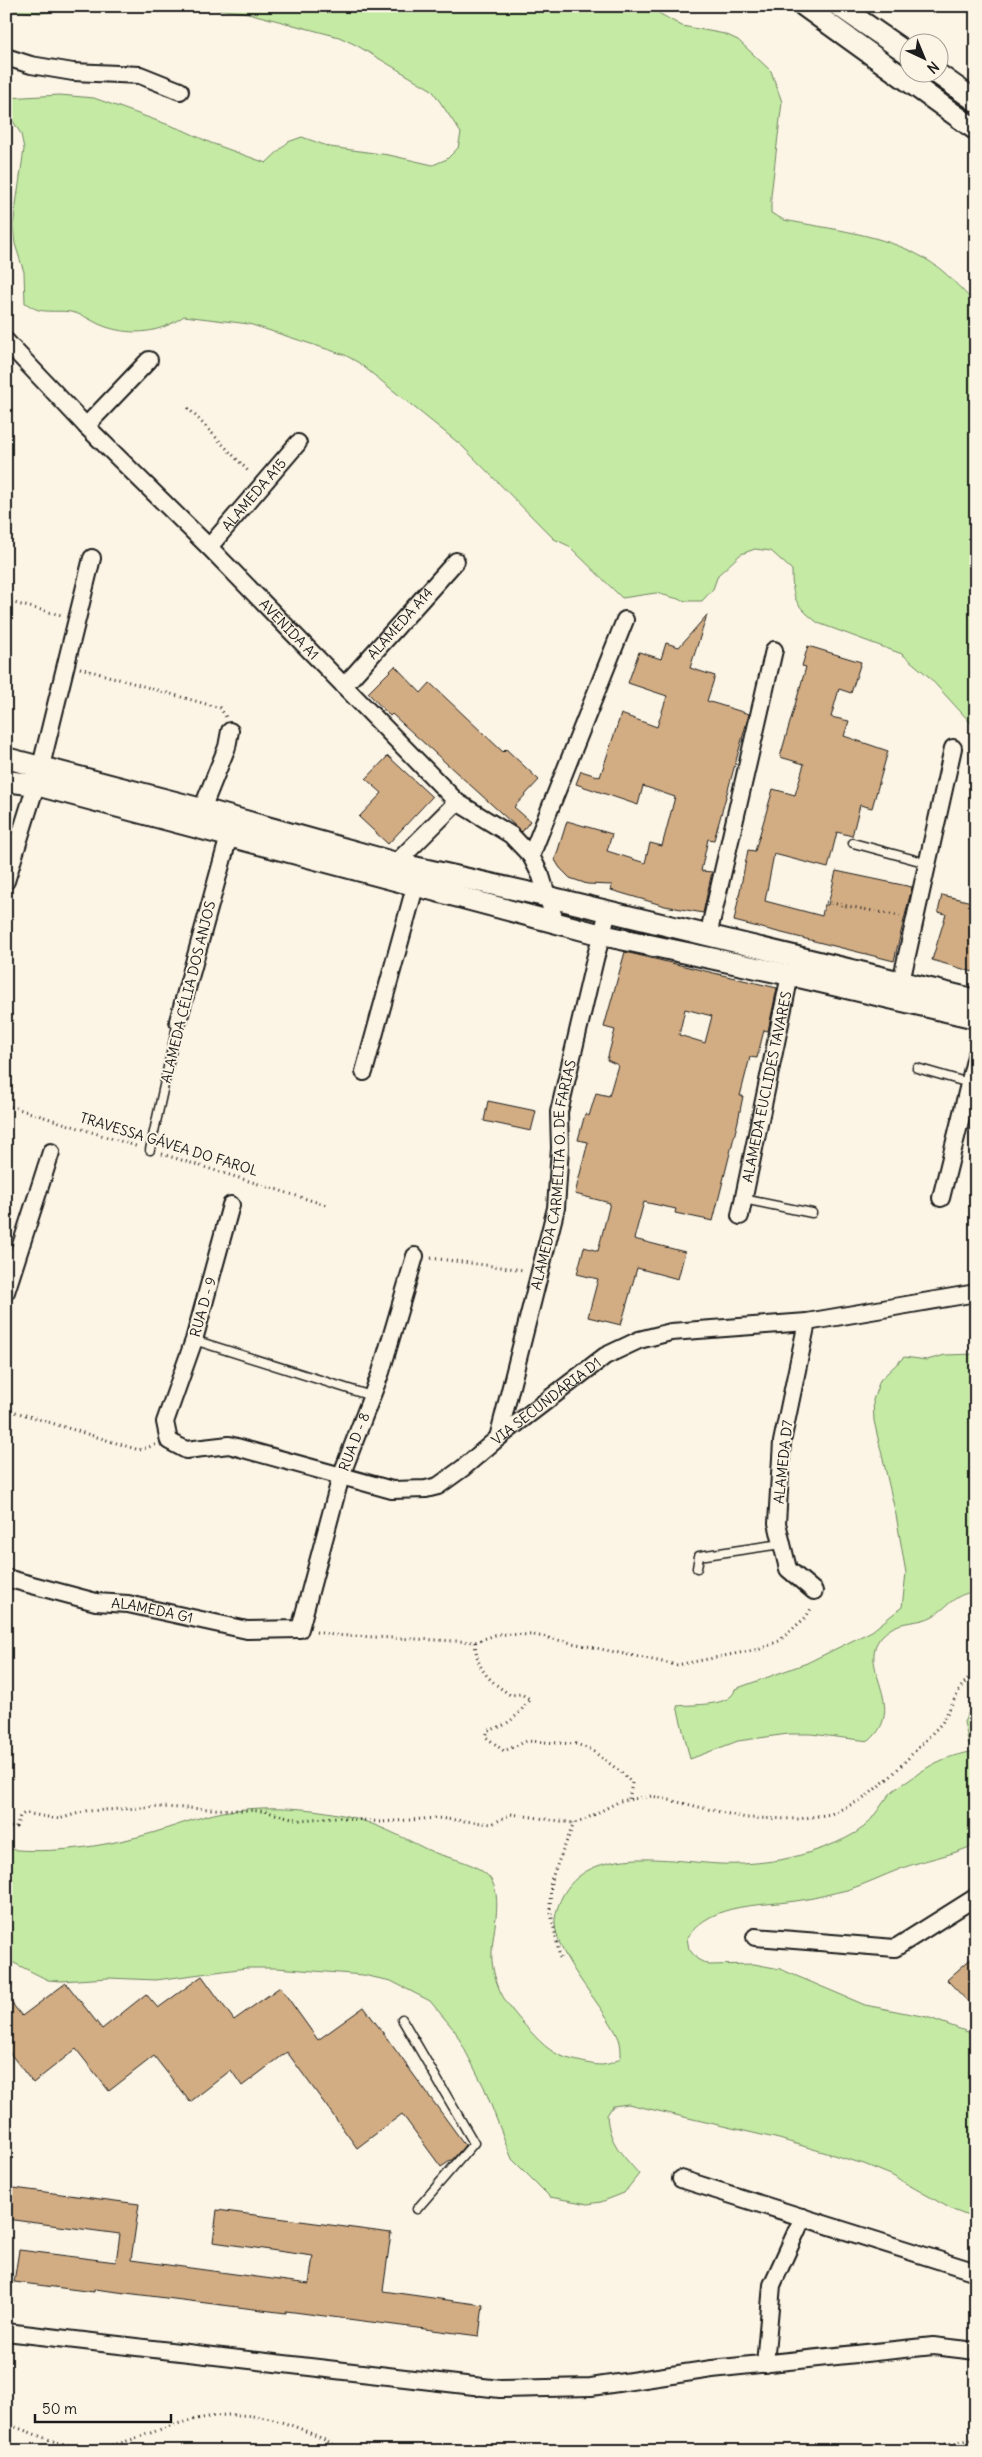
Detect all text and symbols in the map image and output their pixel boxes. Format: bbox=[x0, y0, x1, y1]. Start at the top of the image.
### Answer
north arrow bbox=[900, 32, 950, 82]
text: N bbox=[923, 58, 943, 77]
street label: ALAMEDA A15 bbox=[218, 455, 290, 535]
street label: ALAMEDA A14 bbox=[363, 584, 437, 663]
street label: AVENIDA A1 bbox=[255, 595, 323, 663]
street label: ALAMEDA CÉLIA DOS ANJOS bbox=[157, 899, 219, 1085]
street label: ALAMEDA EUCLIDES TAVARES bbox=[738, 989, 795, 1184]
street label: ALAMEDA CARMELITA O. DE FARIAS bbox=[527, 1058, 580, 1292]
street label: TRAVESSA GÁVEA DO FAROL bbox=[78, 1108, 261, 1180]
street label: RUA D - 9 bbox=[186, 1275, 220, 1339]
street label: VIA SECUNDÁRIA D1 bbox=[488, 1353, 605, 1449]
street label: RUA D - 8 bbox=[335, 1410, 374, 1474]
street label: ALAMEDA D7 bbox=[770, 1419, 796, 1505]
street label: ALAMEDA G1 bbox=[111, 1594, 195, 1627]
scale bar bbox=[35, 2392, 171, 2424]
text: 50 m bbox=[42, 2399, 77, 2418]

